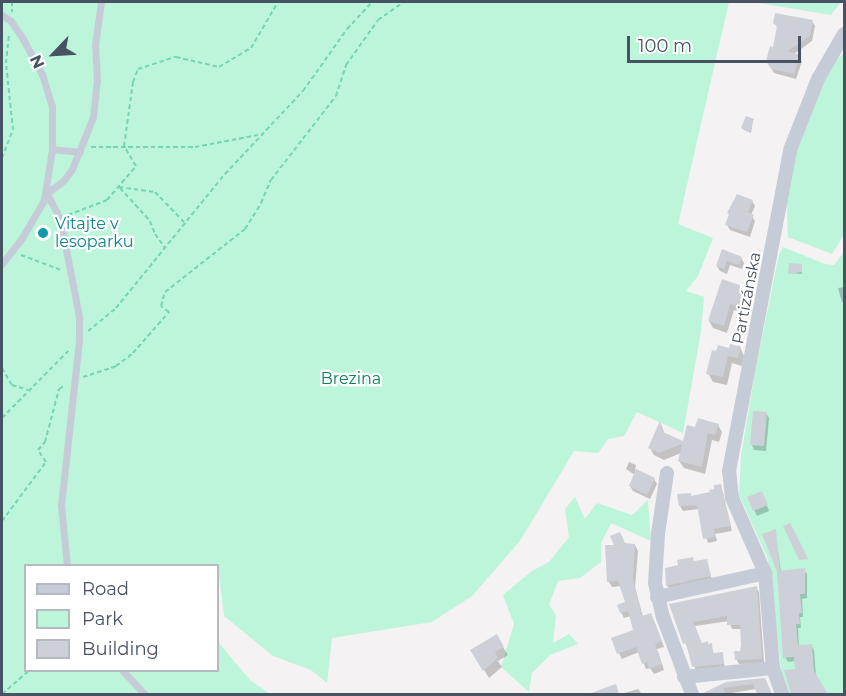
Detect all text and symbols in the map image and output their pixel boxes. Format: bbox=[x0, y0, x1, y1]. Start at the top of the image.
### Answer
north arrow bbox=[24, 24, 84, 84]
scale bar bbox=[630, 24, 804, 62]
text: 100 m bbox=[638, 35, 692, 57]
text: N bbox=[26, 52, 49, 72]
place label: Vitajte v lesoparku bbox=[55, 214, 133, 252]
marker: Vitajte v lesoparku bbox=[36, 226, 50, 240]
street label: Partizánska bbox=[729, 250, 765, 346]
park label: Brezina bbox=[321, 369, 381, 389]
legend bbox=[24, 564, 219, 672]
text: Road bbox=[82, 578, 129, 600]
text: Park bbox=[82, 608, 123, 630]
text: Building bbox=[82, 638, 159, 660]

